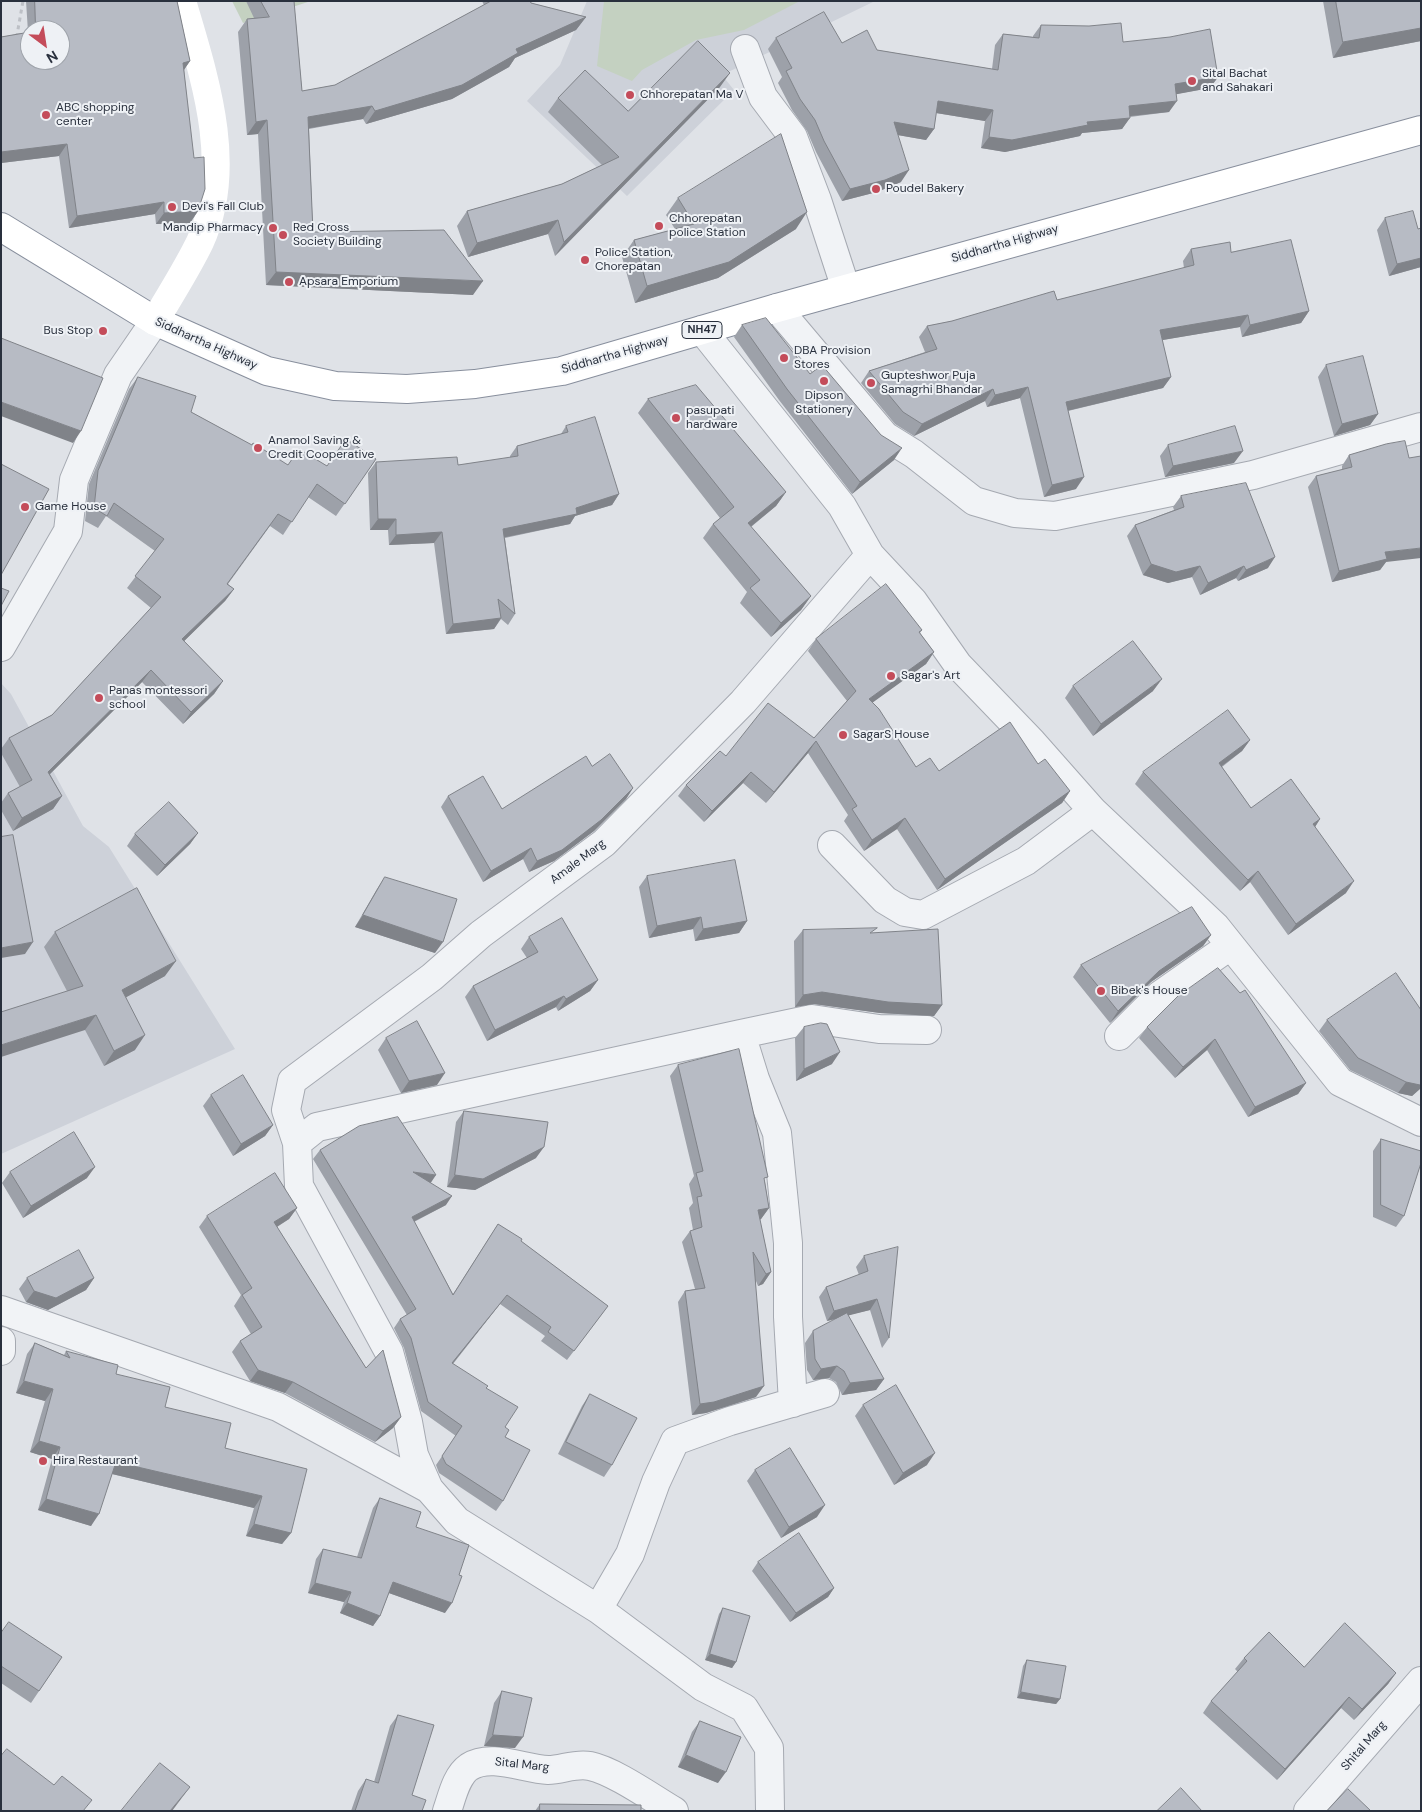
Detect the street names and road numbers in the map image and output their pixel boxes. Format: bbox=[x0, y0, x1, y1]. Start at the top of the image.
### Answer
street label: Siddhartha Highway bbox=[950, 222, 1060, 266]
street label: Siddhartha Highway bbox=[153, 315, 259, 373]
road number: NH47 bbox=[682, 322, 722, 338]
street label: Siddhartha Highway bbox=[560, 333, 670, 377]
street label: Amale Marg bbox=[548, 837, 608, 887]
street label: Shital Marg bbox=[1338, 1718, 1390, 1774]
street label: Sital Marg bbox=[494, 1755, 550, 1775]

